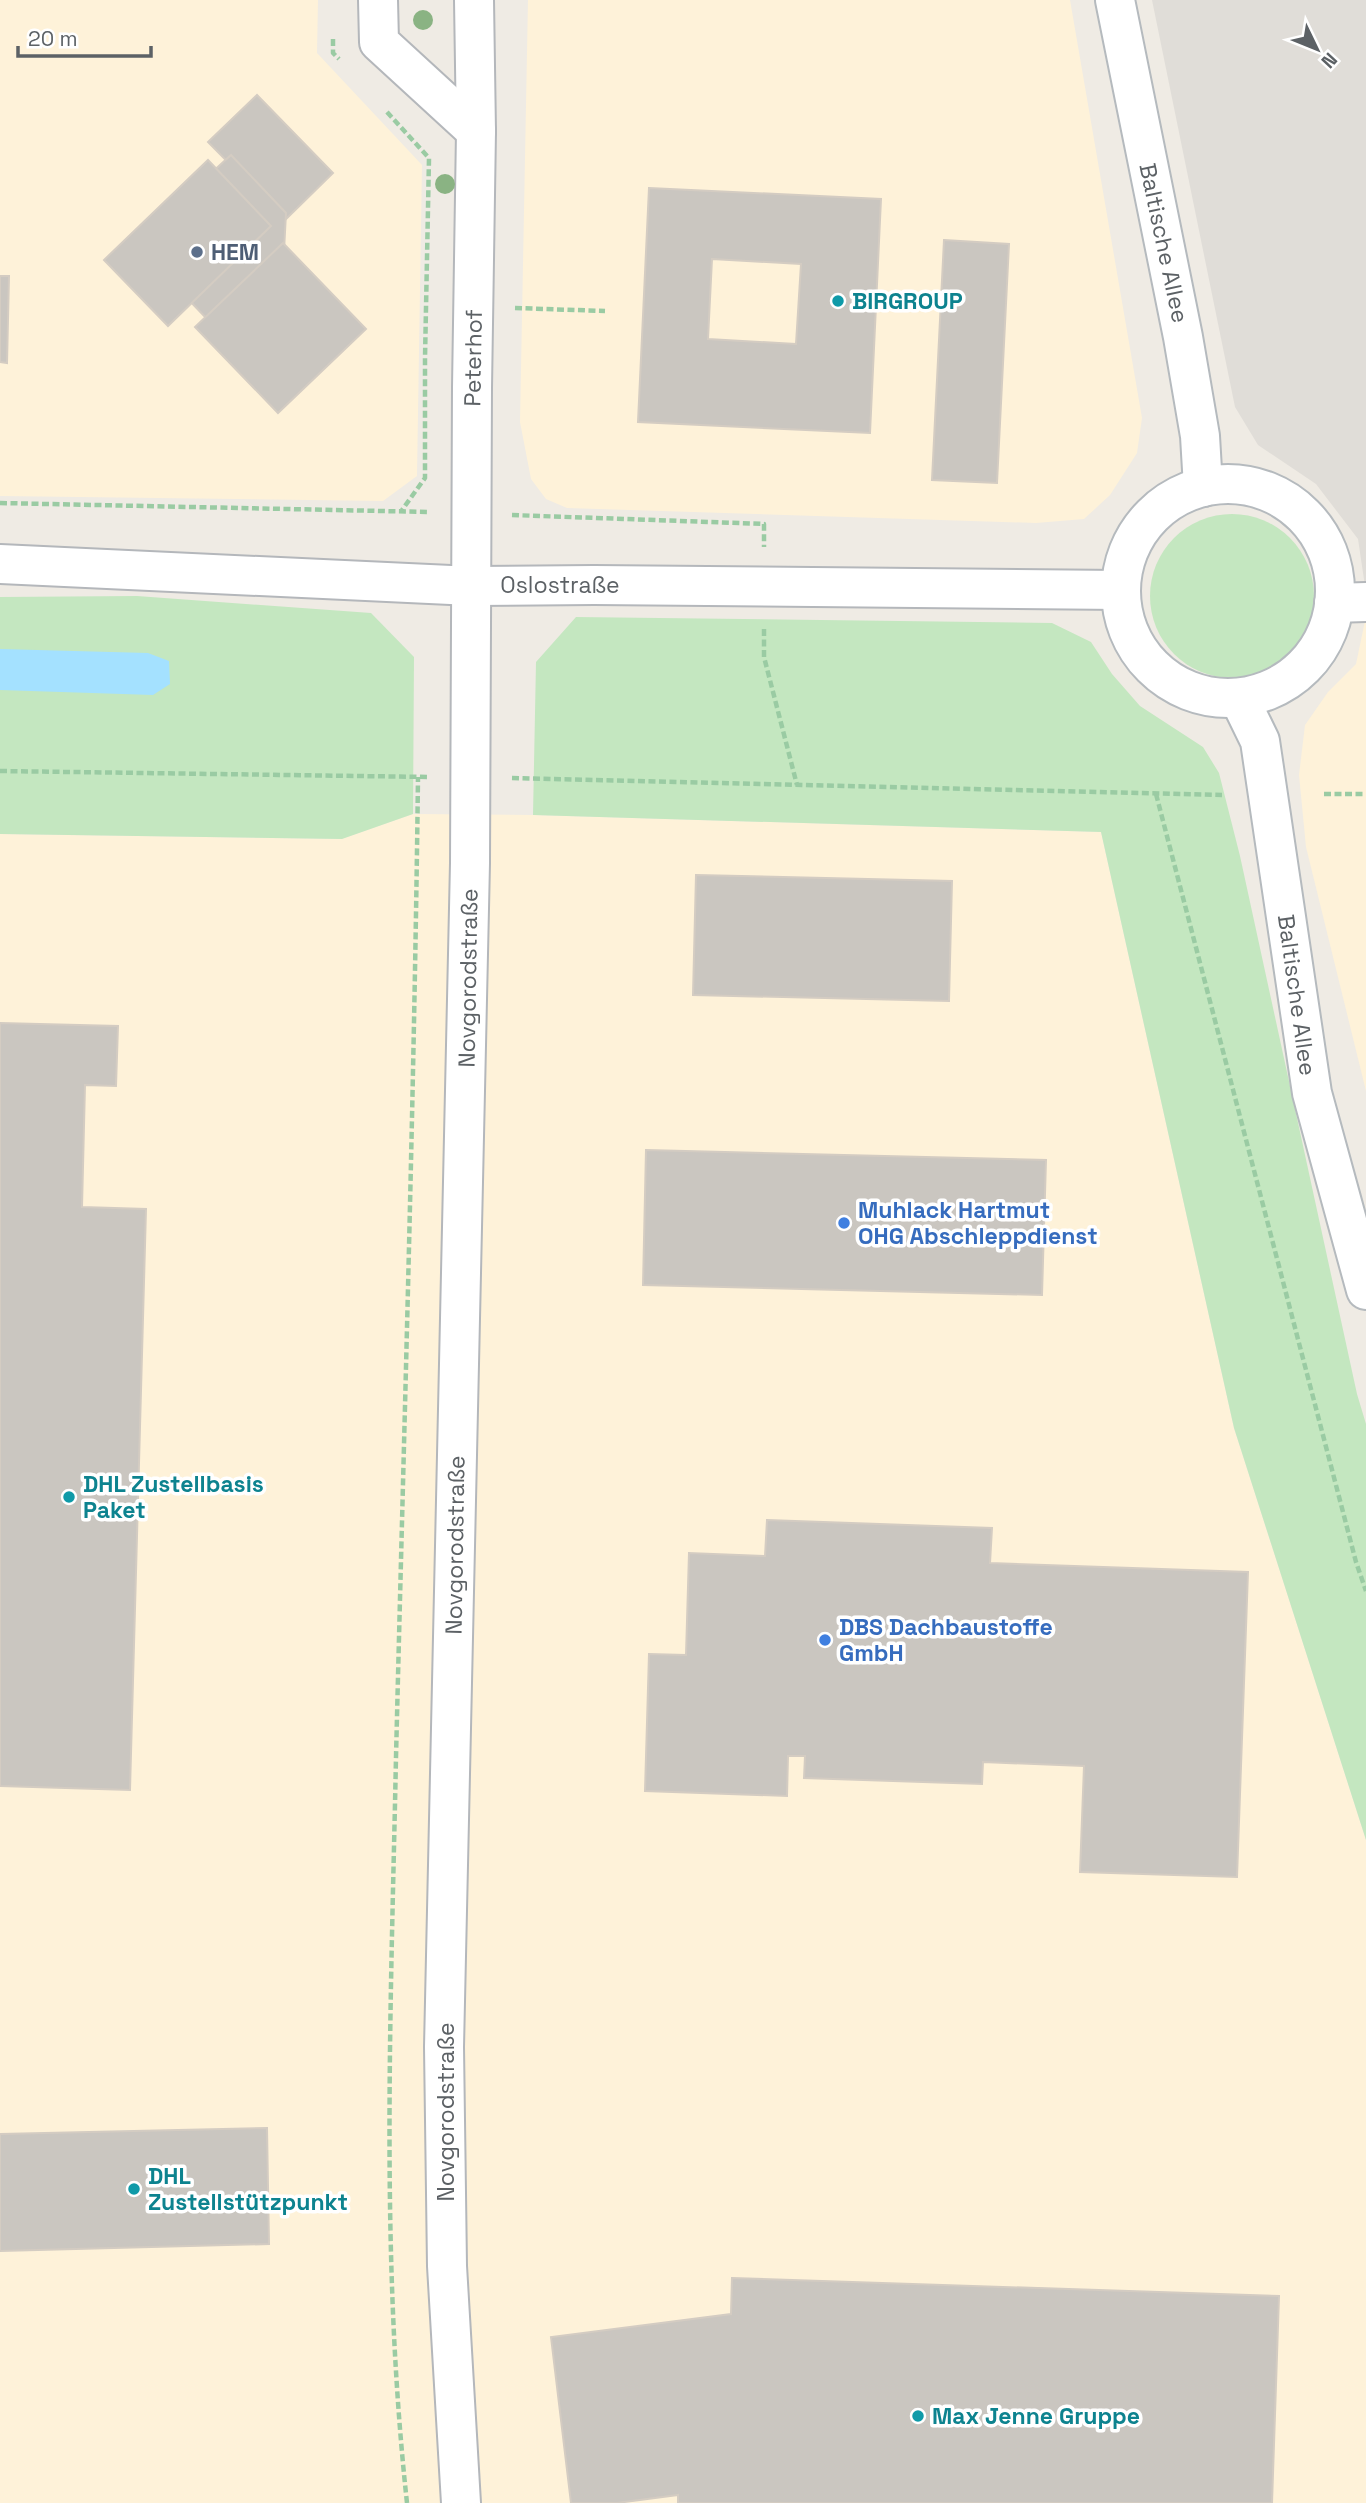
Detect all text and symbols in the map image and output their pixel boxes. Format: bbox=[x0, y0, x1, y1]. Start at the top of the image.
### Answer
scale bar bbox=[18, 14, 150, 58]
north arrow bbox=[1282, 14, 1352, 84]
text: 20 m bbox=[28, 25, 78, 52]
text: N bbox=[1316, 47, 1343, 73]
street label: Baltische Allee bbox=[1132, 160, 1196, 326]
place label: HEM bbox=[211, 237, 259, 267]
marker: HEM bbox=[189, 244, 205, 260]
place label: BIRGROUP bbox=[852, 286, 963, 316]
marker: BIRGROUP bbox=[830, 293, 846, 309]
street label: Peterhof bbox=[457, 309, 489, 407]
street label: Oslostraße bbox=[500, 570, 620, 600]
street label: Novgorodstraße bbox=[451, 888, 485, 1068]
street label: Baltische Allee bbox=[1271, 912, 1323, 1078]
place label: Muhlack Hartmut OHG Abschleppdienst bbox=[858, 1195, 1098, 1251]
marker: Muhlack Hartmut OHG Abschleppdienst bbox=[836, 1215, 852, 1231]
street label: Novgorodstraße bbox=[438, 1455, 472, 1635]
place label: DHL Zustellbasis Paket bbox=[83, 1469, 264, 1525]
marker: DHL Zustellbasis Paket bbox=[61, 1489, 77, 1505]
place label: DBS Dachbaustoffe GmbH bbox=[839, 1612, 1053, 1668]
marker: DBS Dachbaustoffe GmbH bbox=[817, 1632, 833, 1648]
street label: Novgorodstraße bbox=[431, 2022, 461, 2202]
place label: DHL Zustellstützpunkt bbox=[148, 2161, 348, 2217]
marker: DHL Zustellstützpunkt bbox=[126, 2181, 142, 2197]
place label: Max Jenne Gruppe bbox=[932, 2401, 1140, 2431]
marker: Max Jenne Gruppe bbox=[910, 2408, 926, 2424]

